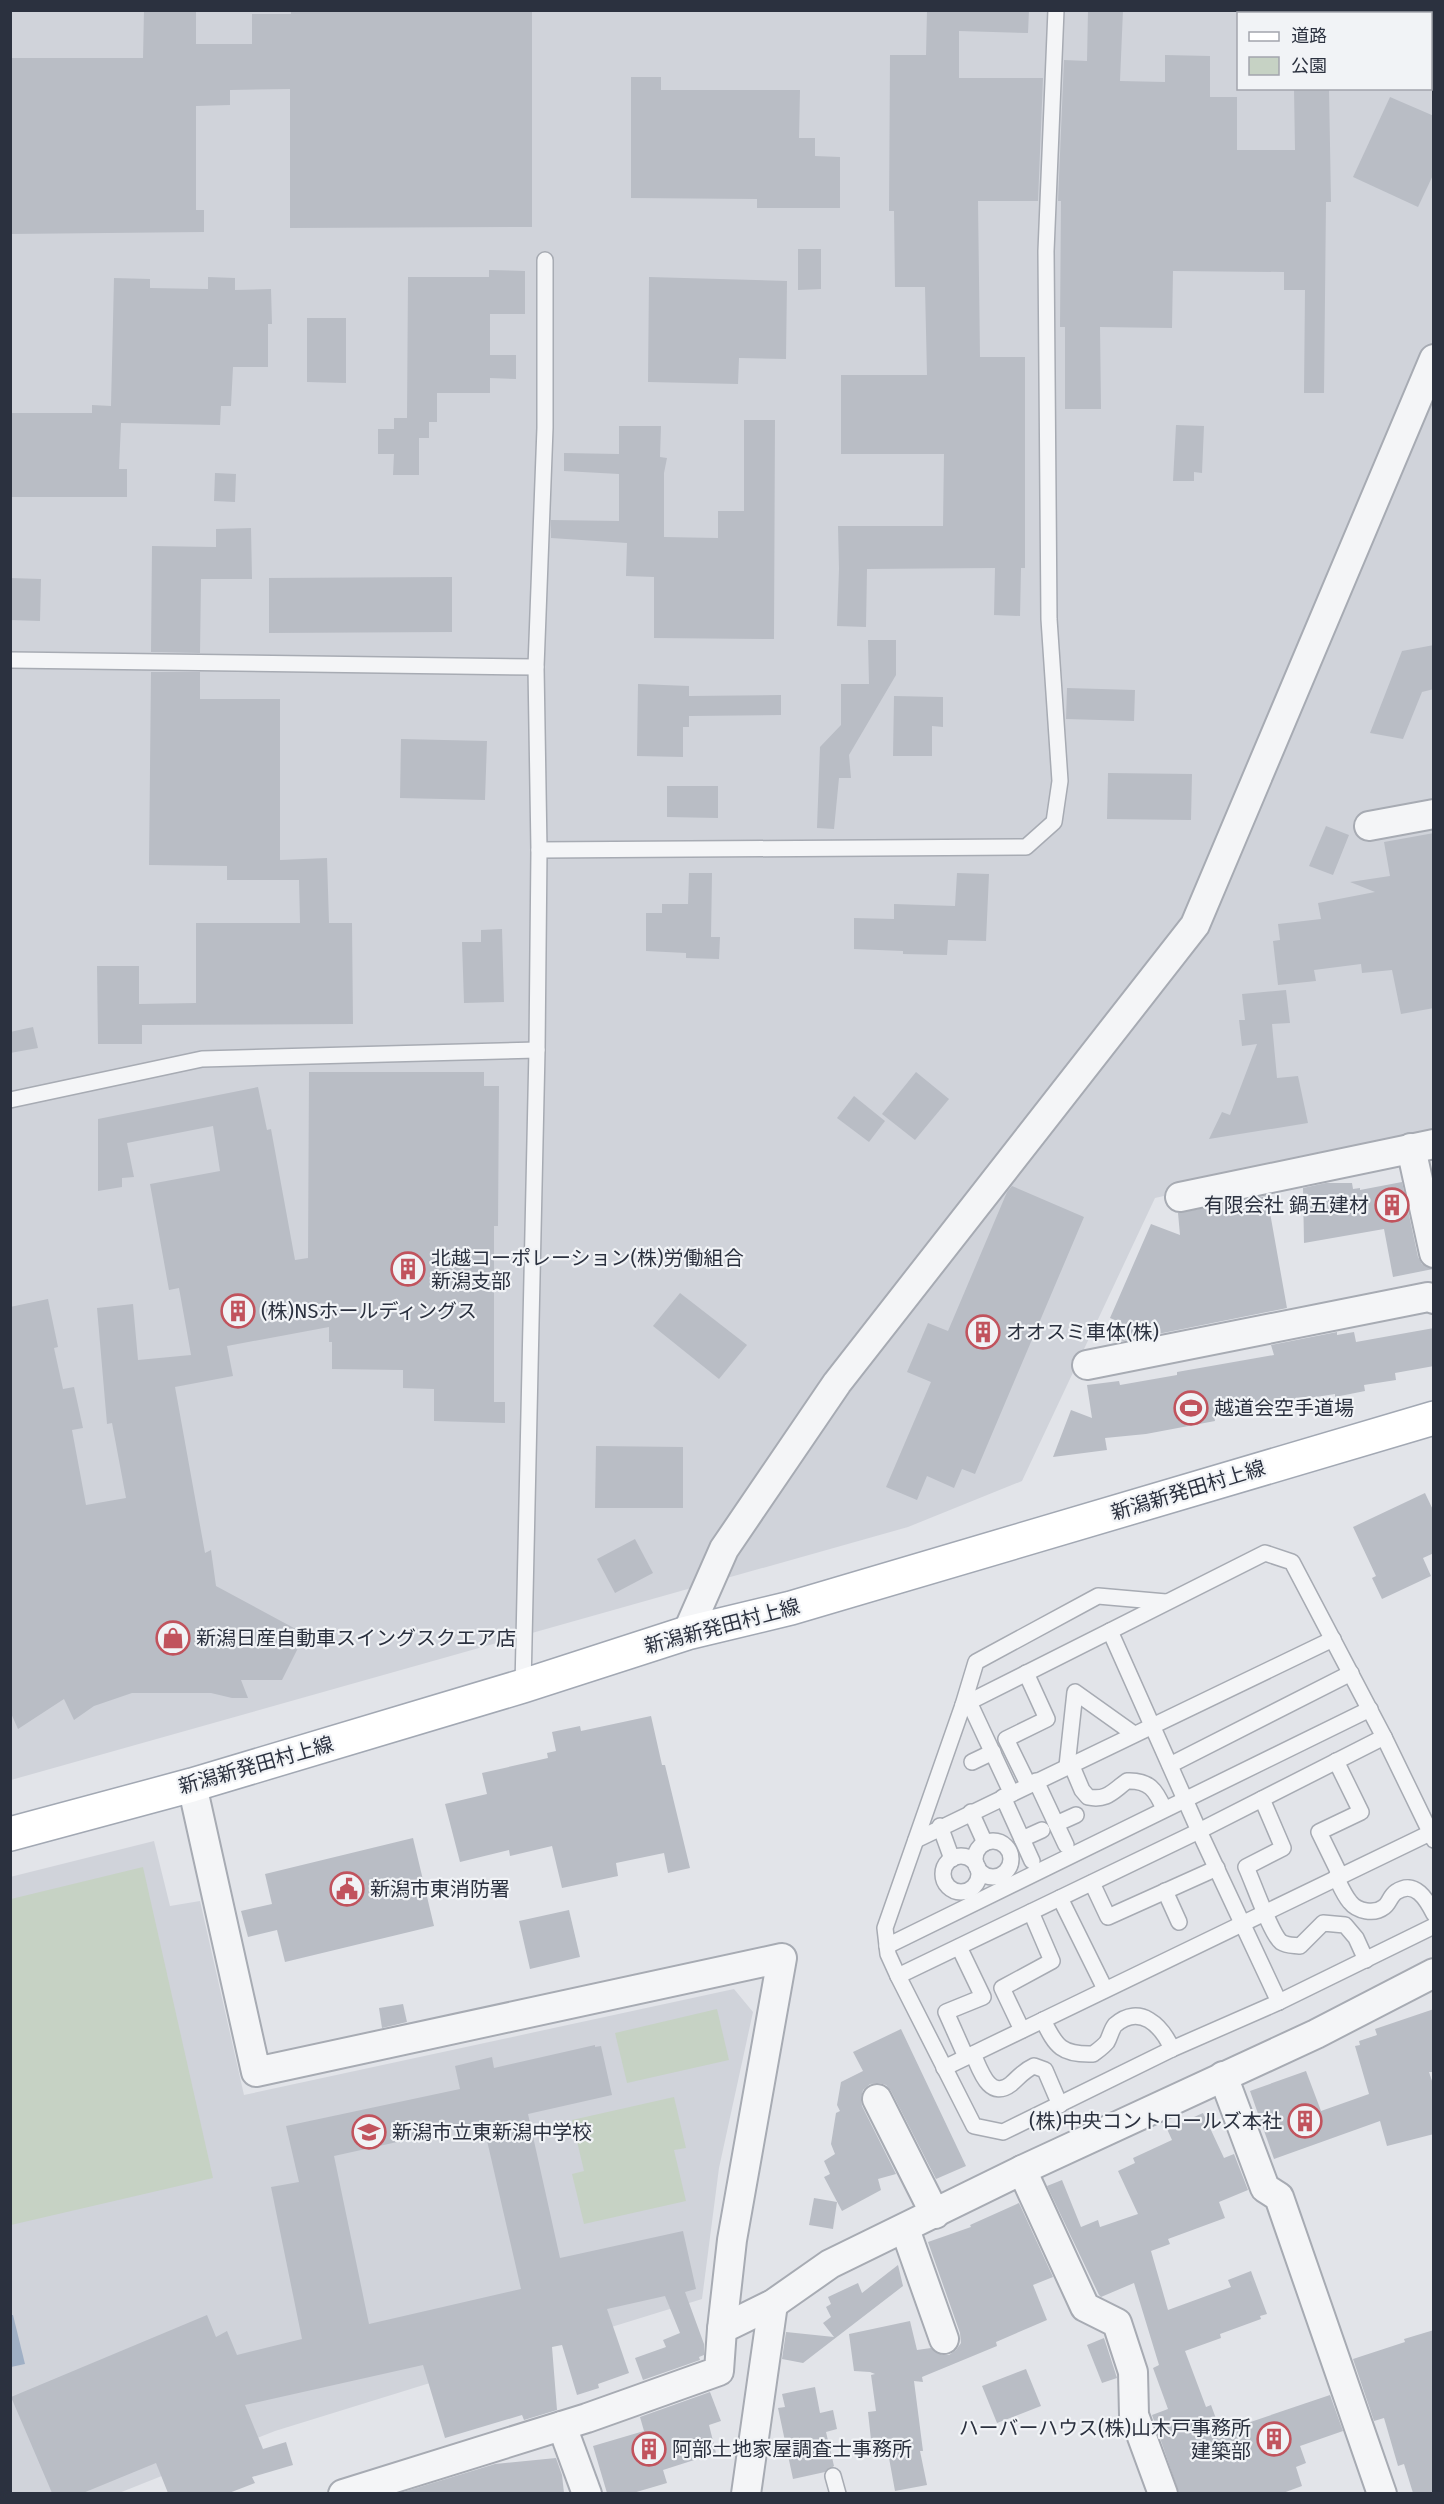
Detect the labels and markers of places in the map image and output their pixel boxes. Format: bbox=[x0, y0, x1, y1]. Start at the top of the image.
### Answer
building icon: 有限会社 鍋五建材 bbox=[1374, 1187, 1410, 1223]
place label: 有限会社 鍋五建材 bbox=[1204, 1193, 1369, 1217]
place label: 北越コーポレーション(株)労働組合 新潟支部 bbox=[431, 1246, 744, 1293]
building icon: 北越コーポレーション(株)労働組合 新潟支部 bbox=[390, 1251, 426, 1287]
building icon: (株)NSホールディングス bbox=[220, 1293, 256, 1329]
place label: (株)NSホールディングス bbox=[261, 1299, 477, 1323]
building icon: オオスミ車体(株) bbox=[965, 1314, 1001, 1350]
place label: オオスミ車体(株) bbox=[1006, 1320, 1159, 1344]
sports icon: 越道会空手道場 bbox=[1173, 1390, 1209, 1426]
place label: 越道会空手道場 bbox=[1214, 1396, 1354, 1420]
shop icon: 新潟日産自動車スイングスクエア店 bbox=[155, 1620, 191, 1656]
place label: 新潟日産自動車スイングスクエア店 bbox=[196, 1626, 516, 1650]
public building icon: 新潟市東消防署 bbox=[329, 1871, 365, 1907]
place label: 新潟市東消防署 bbox=[370, 1877, 510, 1901]
building icon: (株)中央コントロールズ本社 bbox=[1287, 2103, 1323, 2139]
place label: (株)中央コントロールズ本社 bbox=[1029, 2109, 1282, 2133]
school or university icon: 新潟市立東新潟中学校 bbox=[351, 2114, 387, 2150]
place label: 新潟市立東新潟中学校 bbox=[392, 2120, 592, 2144]
place label: ハーバーハウス(株)山木戸事務所 建築部 bbox=[959, 2416, 1251, 2463]
building icon: ハーバーハウス(株)山木戸事務所 建築部 bbox=[1256, 2421, 1292, 2457]
building icon: 阿部土地家屋調査士事務所 bbox=[631, 2431, 667, 2467]
place label: 阿部土地家屋調査士事務所 bbox=[672, 2437, 912, 2461]

